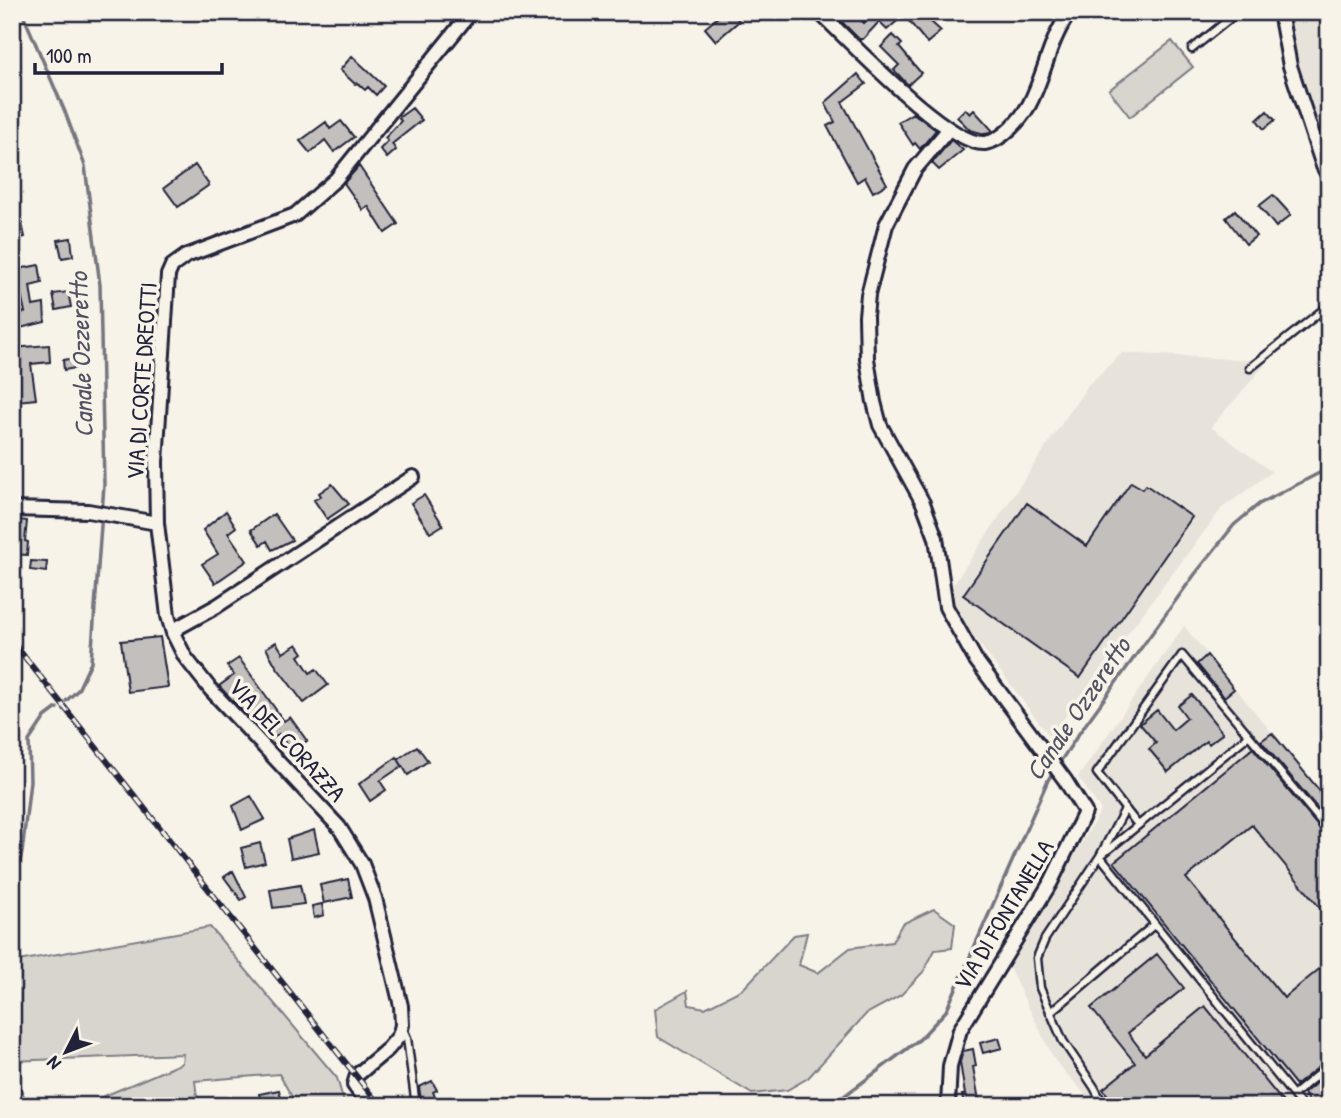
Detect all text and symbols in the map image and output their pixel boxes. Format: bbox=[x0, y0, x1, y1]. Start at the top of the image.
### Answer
scale bar bbox=[35, 32, 222, 76]
text: 100 m bbox=[46, 41, 92, 70]
water label: Canale Ozzeretto bbox=[60, 269, 101, 438]
street label: VIA DI CORTE DREOTTI bbox=[118, 281, 164, 481]
water label: Canale Ozzeretto bbox=[1017, 628, 1140, 787]
street label: VIA DEL CORAZZA bbox=[222, 671, 353, 808]
street label: VIA DI FONTANELLA bbox=[946, 833, 1061, 996]
north arrow bbox=[32, 1016, 102, 1086]
text: N bbox=[40, 1051, 66, 1076]

